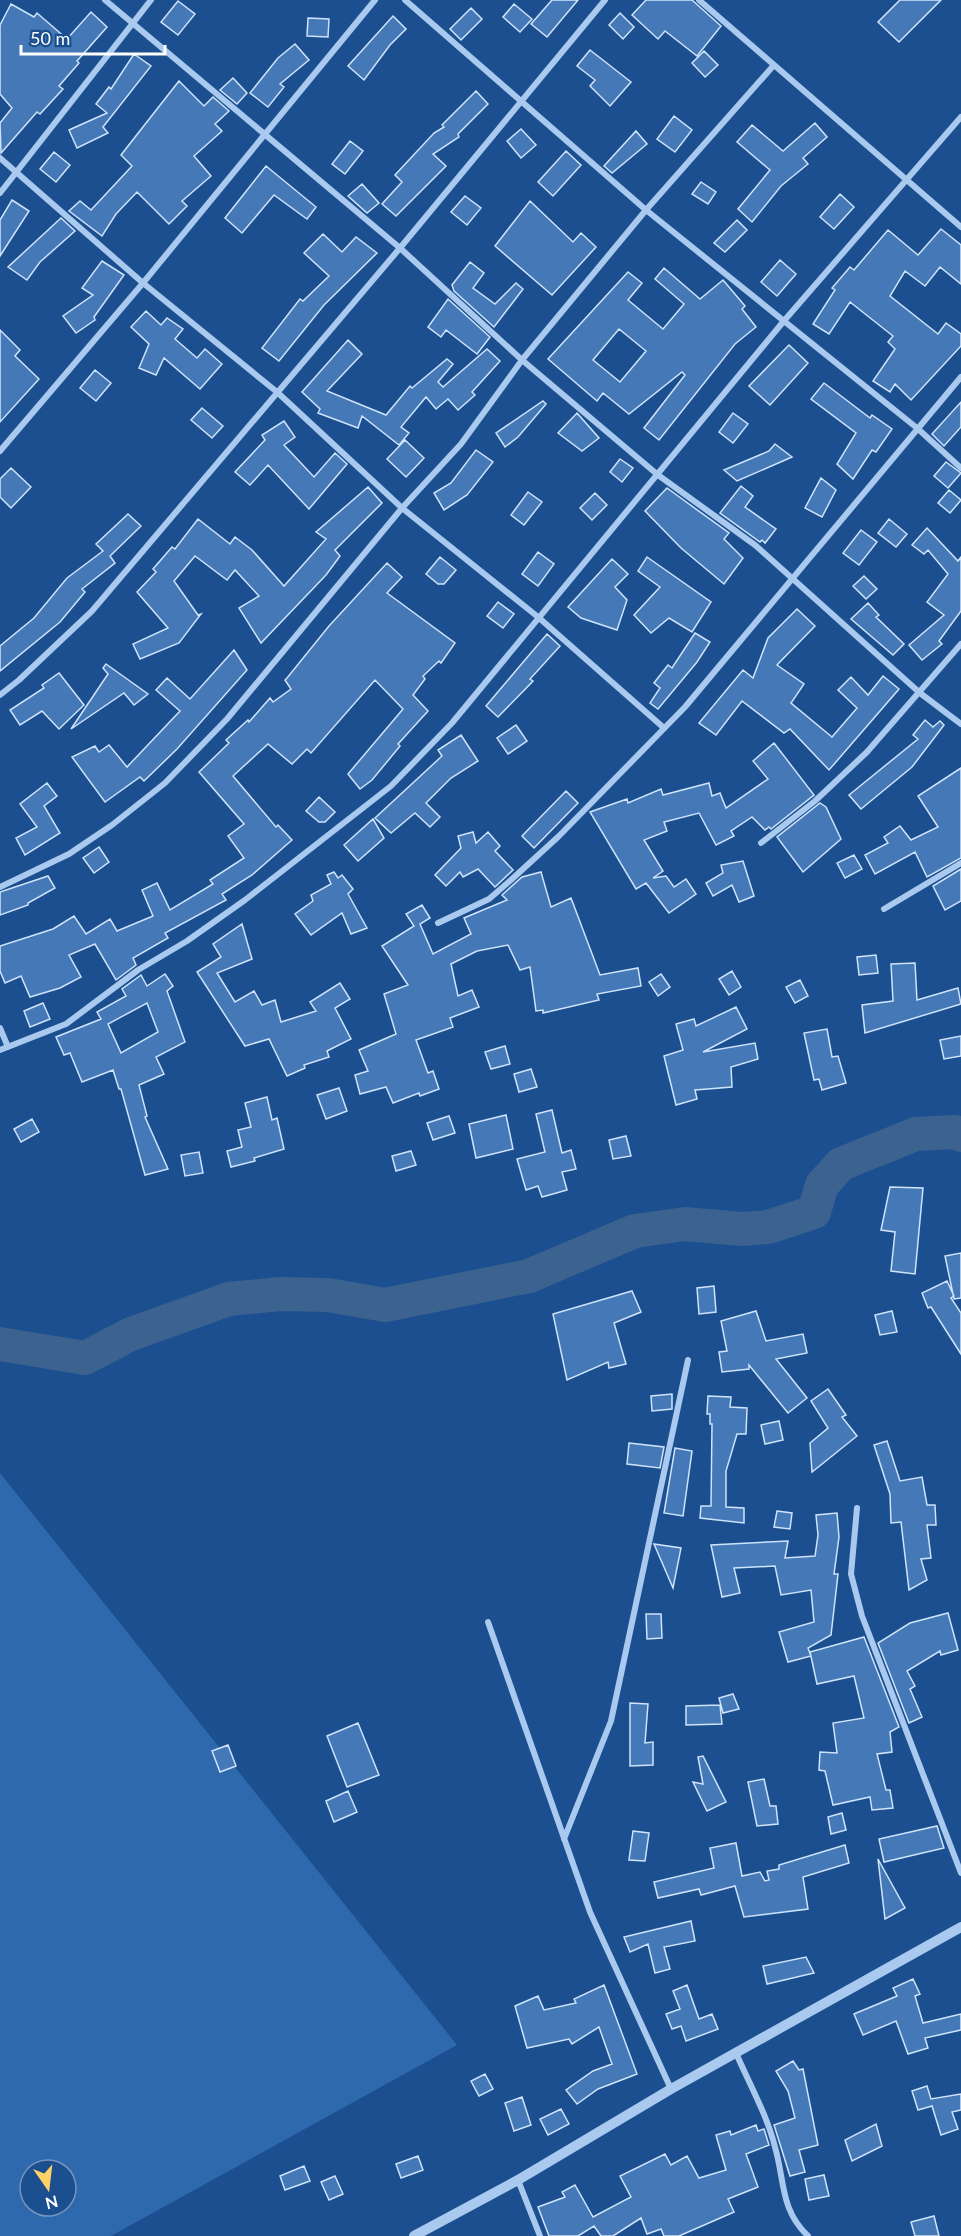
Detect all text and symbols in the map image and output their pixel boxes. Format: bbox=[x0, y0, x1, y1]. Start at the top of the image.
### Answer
scale bar bbox=[21, 18, 165, 56]
text: 50 m bbox=[30, 27, 70, 49]
north arrow bbox=[18, 2158, 78, 2218]
text: N bbox=[43, 2192, 60, 2214]

